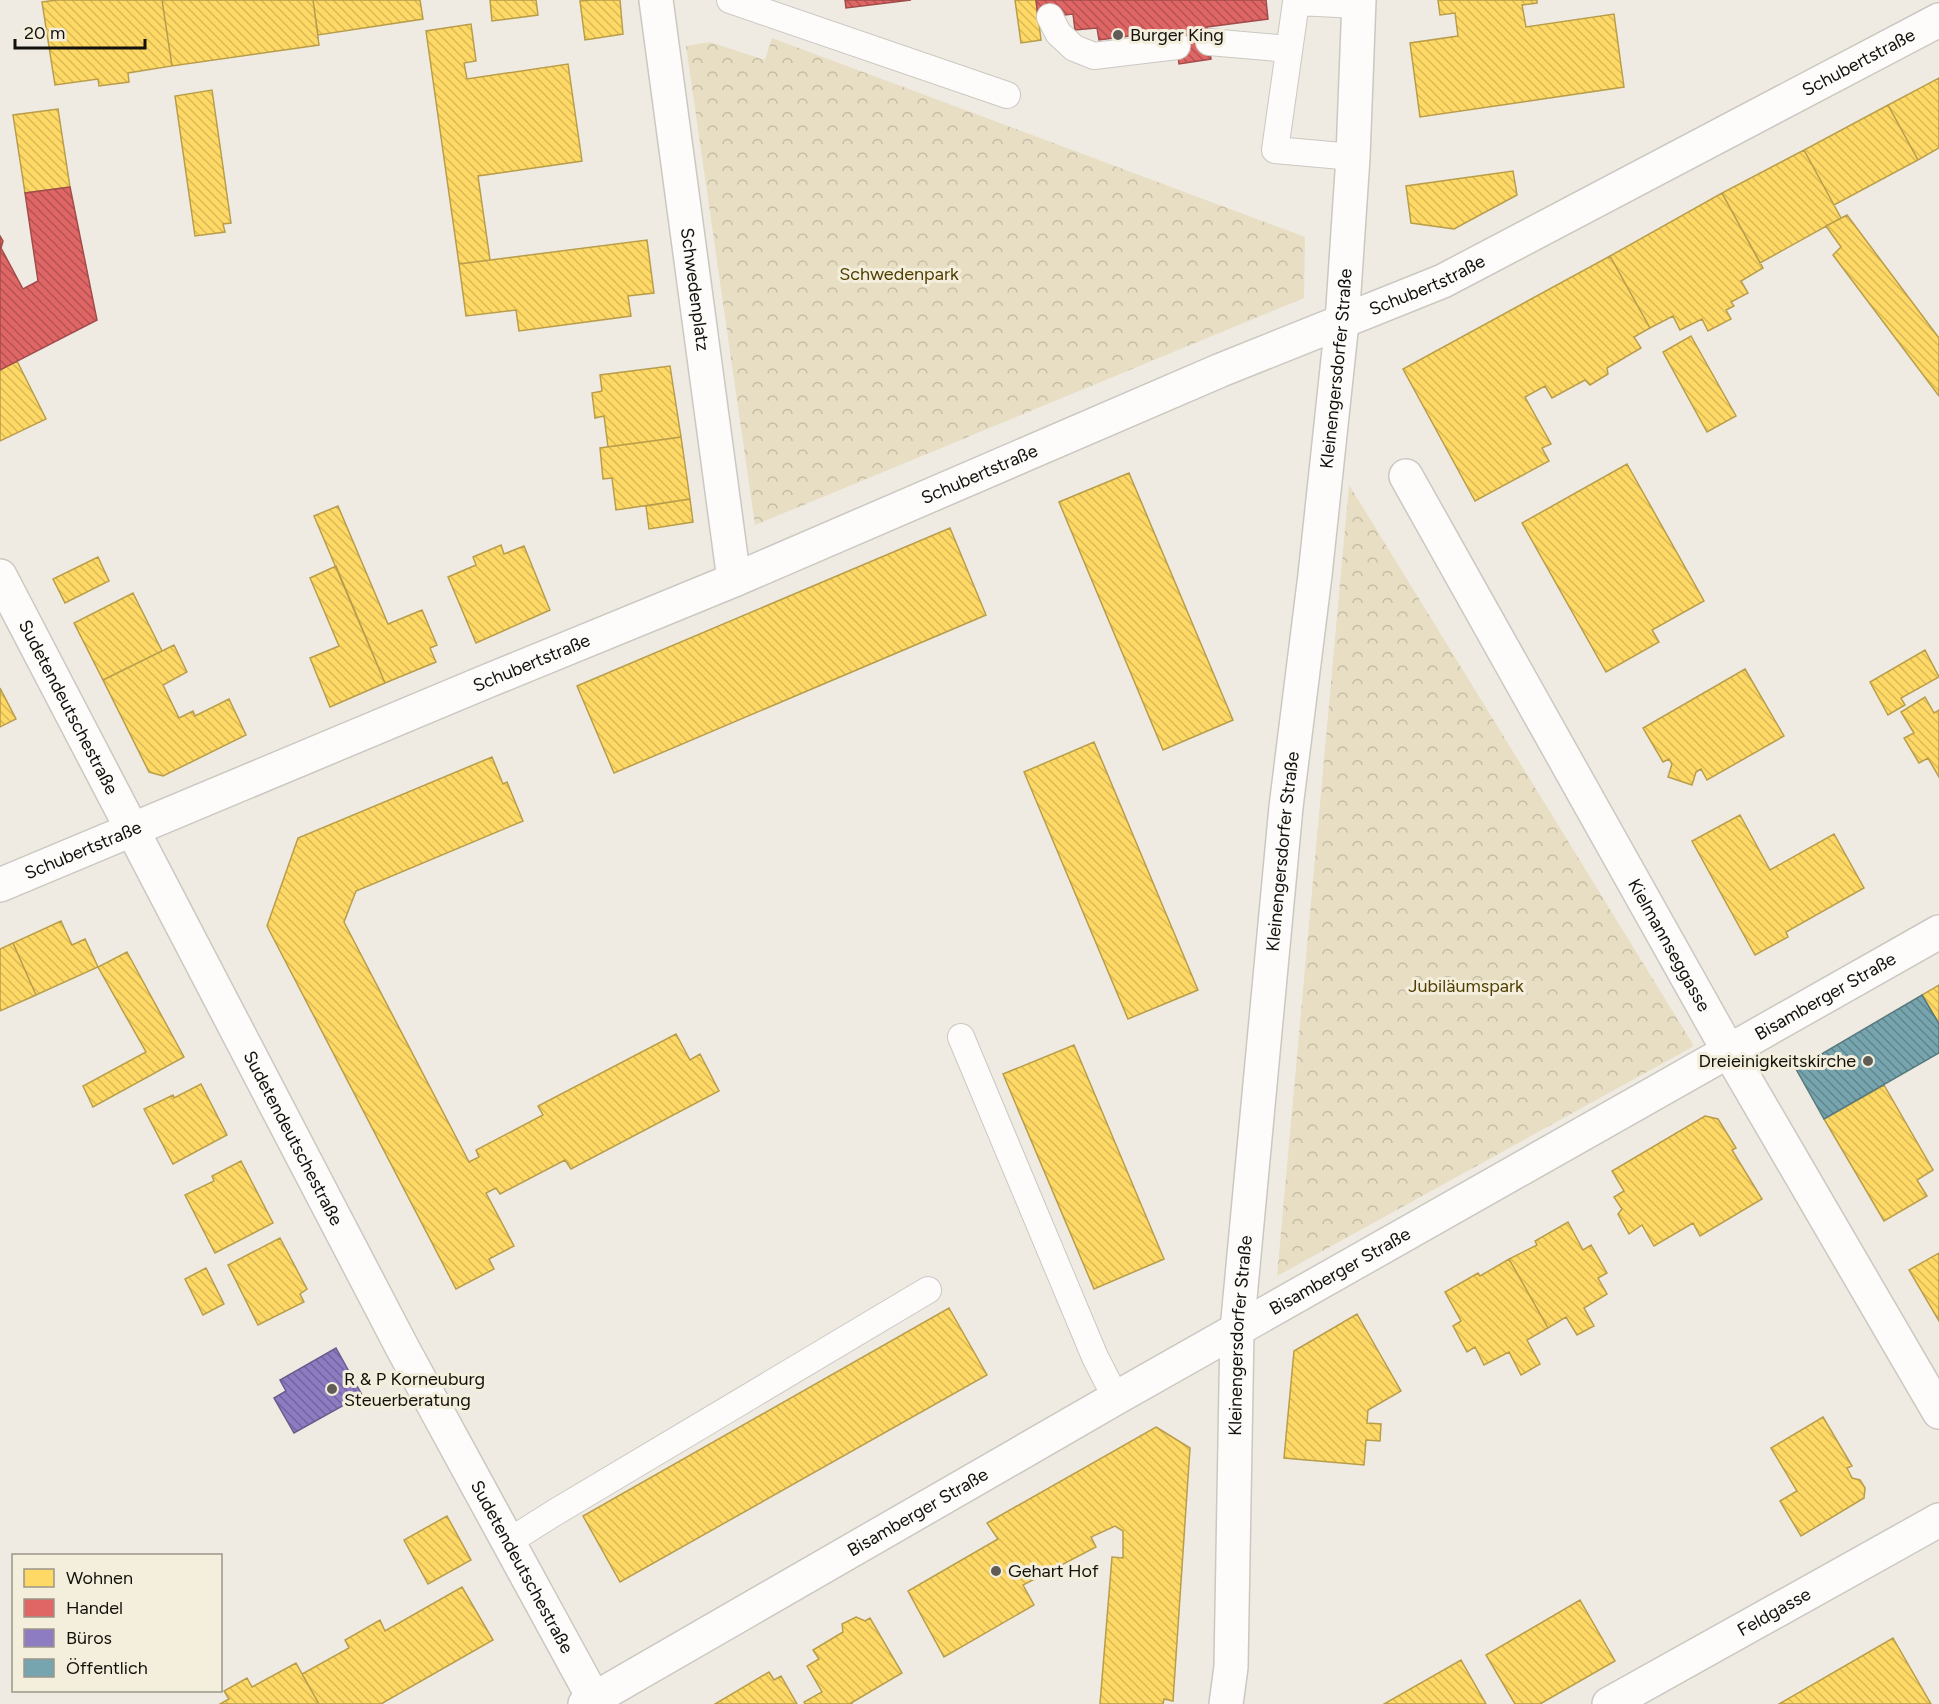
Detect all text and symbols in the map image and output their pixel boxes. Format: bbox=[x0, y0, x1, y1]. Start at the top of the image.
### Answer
scale bar bbox=[15, 12, 146, 50]
text: 20 m bbox=[24, 22, 65, 44]
street label: Schubertstraße bbox=[1798, 23, 1919, 101]
place label: Burger King bbox=[1130, 24, 1224, 46]
marker: Burger King bbox=[1111, 28, 1125, 42]
street label: Schwedenplatz bbox=[676, 226, 714, 353]
street label: Schubertstraße bbox=[1366, 250, 1489, 320]
park label: Schwedenpark bbox=[839, 263, 959, 285]
street label: Kleinengersdorfer Straße bbox=[1315, 268, 1357, 470]
street label: Schubertstraße bbox=[918, 439, 1041, 509]
street label: Sudetendeutschestraße bbox=[14, 616, 123, 798]
street label: Schubertstraße bbox=[470, 629, 593, 697]
street label: Kleinengersdorfer Straße bbox=[1262, 750, 1304, 953]
street label: Schubertstraße bbox=[21, 816, 145, 884]
street label: Kielmannseggasse bbox=[1623, 875, 1715, 1016]
street label: Bisamberger Straße bbox=[1751, 948, 1900, 1045]
park label: Jubiläumspark bbox=[1408, 975, 1524, 997]
street label: Sudetendeutschestraße bbox=[239, 1047, 348, 1229]
place label: Dreieinigkeitskirche bbox=[1698, 1050, 1856, 1072]
marker: Dreieinigkeitskirche bbox=[1861, 1054, 1875, 1068]
street label: Bisamberger Straße bbox=[1265, 1223, 1414, 1320]
street label: Kleinengersdorfer Straße bbox=[1224, 1234, 1257, 1436]
place label: R & P Korneuburg Steuerberatung bbox=[344, 1368, 485, 1411]
marker: R & P Korneuburg Steuerberatung bbox=[325, 1382, 339, 1396]
street label: Bisamberger Straße bbox=[843, 1463, 992, 1561]
street label: Sudetendeutschestraße bbox=[466, 1477, 578, 1657]
legend bbox=[12, 1554, 222, 1692]
place label: Gehart Hof bbox=[1008, 1560, 1099, 1582]
marker: Gehart Hof bbox=[989, 1564, 1003, 1578]
text: Wohnen bbox=[66, 1567, 133, 1589]
street label: Feldgasse bbox=[1734, 1583, 1815, 1641]
text: Handel bbox=[66, 1597, 123, 1619]
text: Büros bbox=[66, 1627, 112, 1649]
text: Öffentlich bbox=[66, 1657, 148, 1679]

